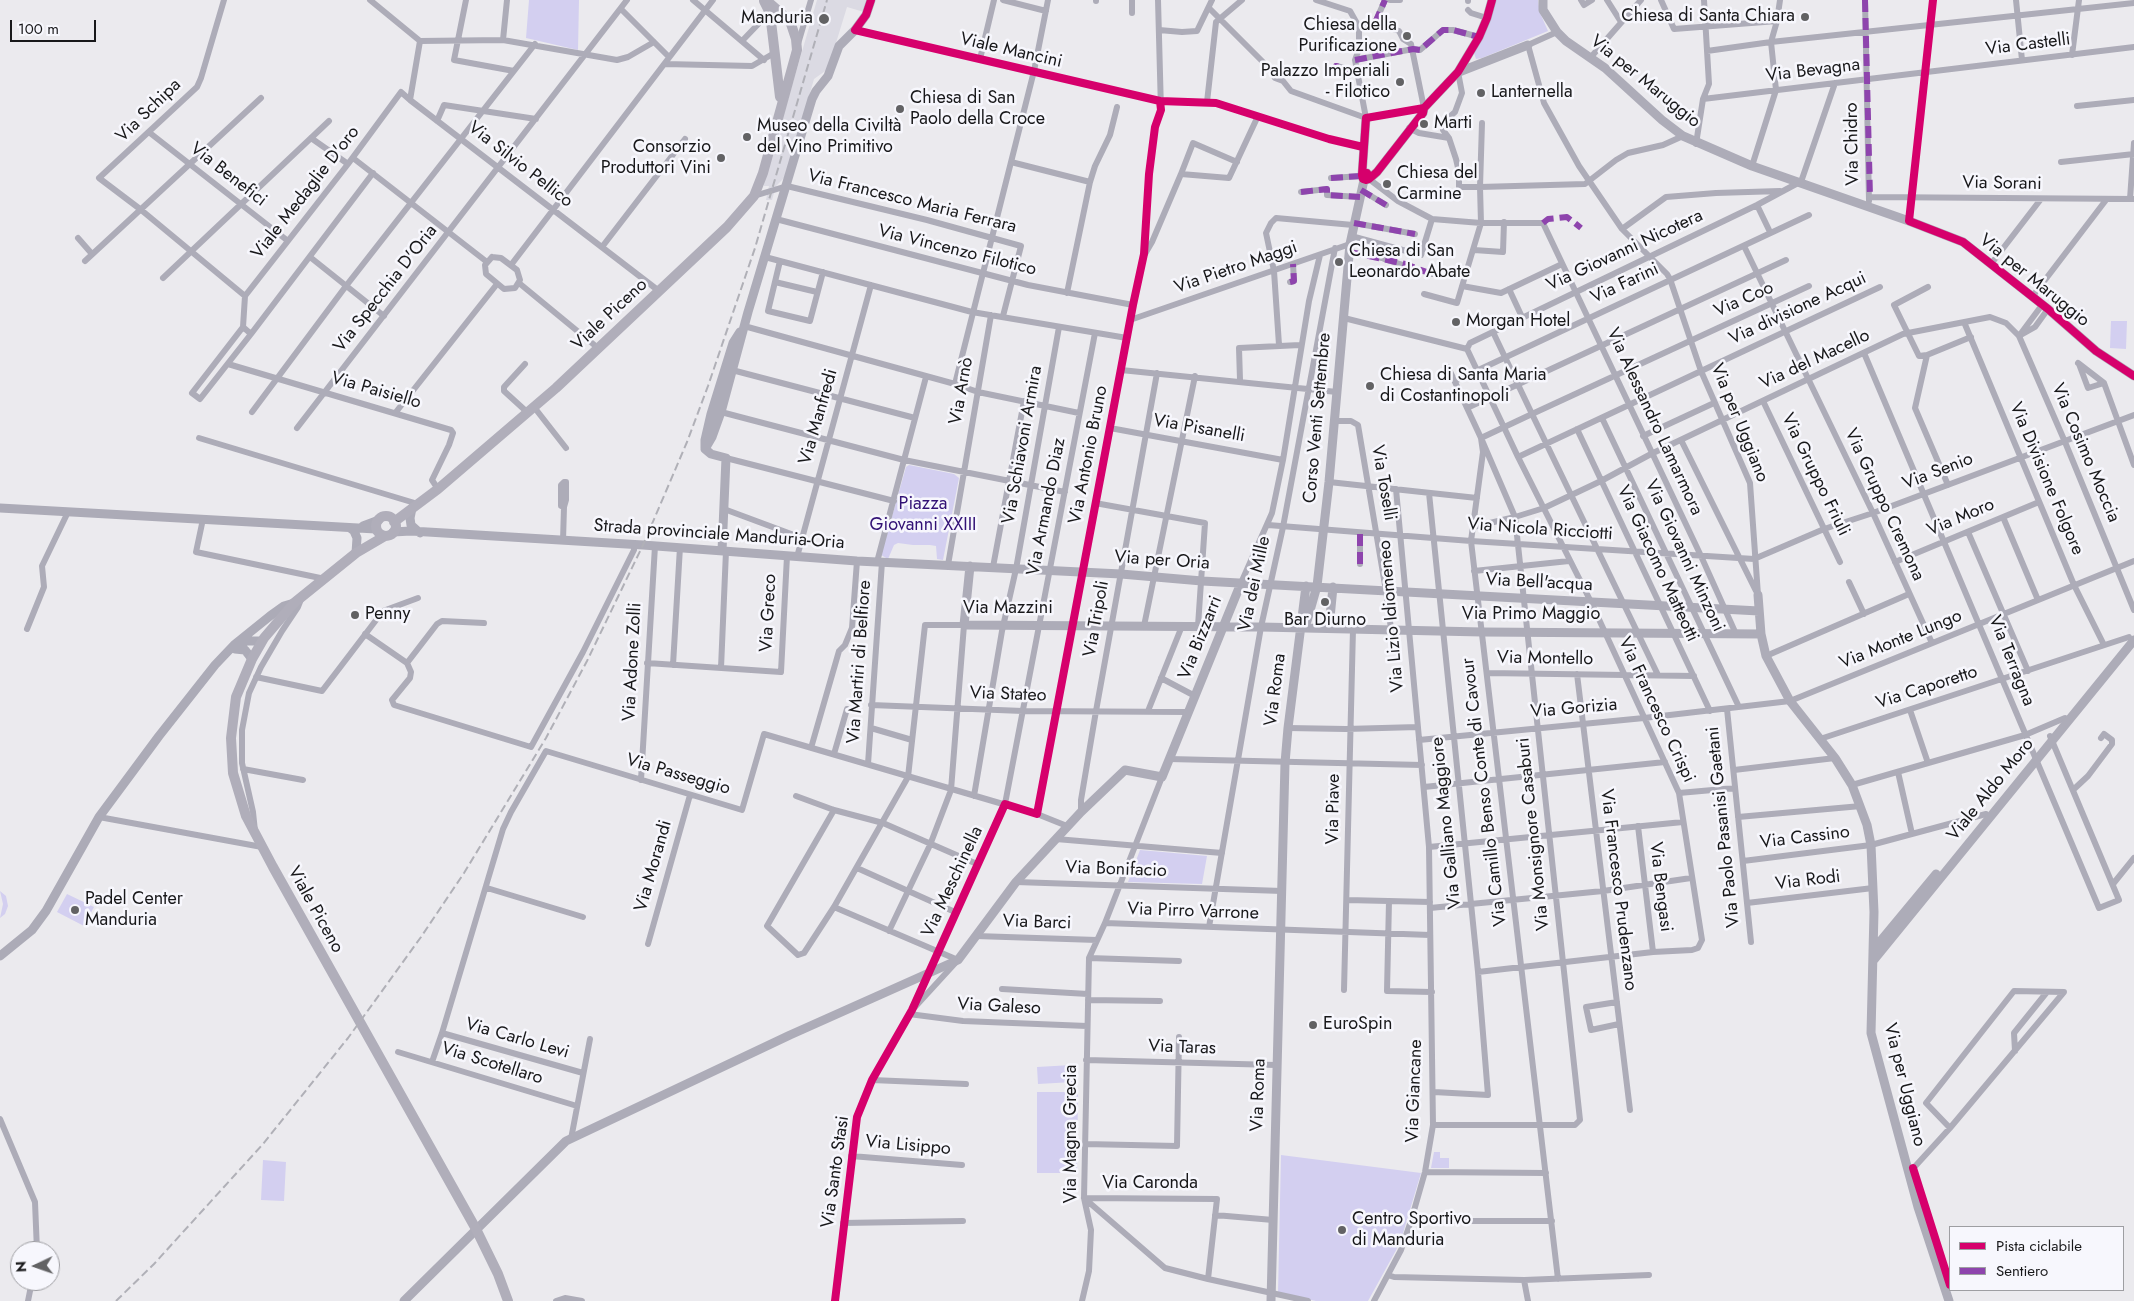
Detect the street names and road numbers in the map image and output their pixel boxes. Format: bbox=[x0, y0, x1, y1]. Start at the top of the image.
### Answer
street label: Viale Mancini bbox=[958, 29, 1064, 73]
street label: Via Castelli bbox=[1984, 29, 2072, 61]
street label: Via per Maruggio bbox=[1586, 31, 1704, 133]
street label: Via Bevagna bbox=[1765, 55, 1861, 87]
street label: Via Schipa bbox=[112, 75, 186, 147]
street label: Via Chidro bbox=[1841, 102, 1865, 186]
street label: Via Silvio Pellico bbox=[463, 117, 577, 213]
street label: Viale Medaglie D'oro bbox=[247, 122, 365, 264]
street label: Via Benefici bbox=[185, 138, 271, 212]
street label: Via Francesco Maria Ferrara bbox=[805, 166, 1019, 238]
street label: Via Sorani bbox=[1962, 173, 2042, 195]
street label: Via Giovanni Nicotera bbox=[1543, 205, 1707, 297]
street label: Via Specchia D'Oria bbox=[329, 221, 443, 357]
street label: Via Vincenzo Filotico bbox=[876, 221, 1038, 281]
street label: Via per Maruggio bbox=[1975, 230, 2093, 332]
street label: Via Pietro Maggi bbox=[1172, 237, 1300, 299]
street label: Via Farini bbox=[1587, 259, 1663, 309]
street label: Via divisione Acqui bbox=[1726, 268, 1870, 350]
street label: Viale Piceno bbox=[568, 274, 652, 356]
street label: Via Coo bbox=[1711, 277, 1777, 323]
street label: Via Alessandro Lamarmora bbox=[1601, 325, 1707, 519]
street label: Via del Macello bbox=[1757, 325, 1873, 395]
street label: Corso Venti Settembre bbox=[1300, 332, 1336, 504]
street label: Via Arnò bbox=[945, 356, 979, 426]
street label: Via per Uggiano bbox=[1705, 360, 1773, 486]
street label: Via Schiavoni Armira bbox=[998, 364, 1048, 526]
street label: Via Manfredi bbox=[795, 367, 843, 467]
street label: Via Paisiello bbox=[329, 368, 423, 414]
street label: Via Cosimo Moccia bbox=[2046, 380, 2124, 526]
street label: Via Antonio Bruno bbox=[1065, 384, 1113, 526]
street label: Via Divisione Folgore bbox=[2004, 399, 2088, 559]
street label: Via Pisanelli bbox=[1151, 410, 1247, 448]
street label: Via Gruppo Friuli bbox=[1776, 410, 1854, 540]
street label: Via Gruppo Cremona bbox=[1839, 425, 1929, 585]
street label: Via Armando Diaz bbox=[1023, 436, 1071, 578]
street label: Via Toselli bbox=[1366, 443, 1400, 523]
street label: Via Senio bbox=[1900, 449, 1976, 495]
street label: Via Giovanni Minzoni bbox=[1639, 477, 1729, 635]
street label: Via Giacomo Matteotti bbox=[1611, 482, 1703, 646]
street label: Via Moro bbox=[1924, 494, 1998, 542]
street label: Via Nicola Ricciotti bbox=[1467, 514, 1613, 546]
street label: Strada provinciale Manduria-Oria bbox=[593, 515, 845, 555]
street label: Via dei Mille bbox=[1234, 534, 1276, 634]
street label: Via Lizio Idiomeneo bbox=[1375, 539, 1409, 693]
street label: Via per Oria bbox=[1114, 547, 1210, 575]
street label: Via Bell'acqua bbox=[1485, 569, 1593, 597]
street label: Via Greco bbox=[756, 573, 782, 653]
street label: Via Martiri di Belfiore bbox=[844, 579, 876, 745]
street label: Via Tripoli bbox=[1080, 579, 1114, 659]
street label: Via Bizzarri bbox=[1174, 593, 1228, 683]
street label: Via Mazzini bbox=[963, 598, 1053, 620]
street label: Via Adone Zolli bbox=[619, 602, 647, 722]
street label: Via Primo Maggio bbox=[1462, 604, 1600, 626]
street label: Via Monte Lungo bbox=[1837, 606, 1965, 674]
street label: Via Terragna bbox=[1983, 613, 2039, 709]
street label: Via Francesco Crispi bbox=[1613, 634, 1699, 786]
street label: Via Montello bbox=[1497, 647, 1593, 671]
street label: Via Roma bbox=[1261, 652, 1291, 728]
street label: Via Camillo Benso Conte di Cavour bbox=[1458, 657, 1512, 927]
street label: Via Caporetto bbox=[1874, 661, 1980, 715]
street label: Via Stateo bbox=[969, 683, 1047, 707]
street label: Via Gorizia bbox=[1530, 694, 1618, 724]
street label: Via Paolo Pasanisi Gaetani bbox=[1703, 725, 1745, 929]
street label: Viale Aldo Moro bbox=[1943, 734, 2039, 846]
street label: Via Galliano Maggiore bbox=[1427, 736, 1467, 910]
street label: Via Monsignore Casaburi bbox=[1513, 736, 1555, 932]
street label: Via Passeggio bbox=[623, 750, 733, 800]
street label: Via Piave bbox=[1323, 773, 1345, 845]
street label: Via Francesco Prudenzano bbox=[1595, 788, 1641, 992]
street label: Via Morandi bbox=[631, 818, 677, 914]
street label: Via Cassino bbox=[1759, 822, 1851, 854]
street label: Via Meschinella bbox=[918, 823, 988, 941]
street label: Via Bengasi bbox=[1644, 841, 1676, 933]
street label: Via Bonifacio bbox=[1065, 857, 1167, 883]
street label: Viale Piceno bbox=[282, 863, 348, 957]
street label: Via Rodi bbox=[1774, 866, 1842, 896]
street label: Via Pirro Varrone bbox=[1127, 899, 1259, 925]
street label: Via Barci bbox=[1002, 911, 1072, 935]
street label: Via Galeso bbox=[957, 994, 1041, 1020]
street label: Via Carlo Levi bbox=[463, 1014, 571, 1064]
street label: Via per Uggiano bbox=[1878, 1021, 1930, 1149]
street label: Via Taras bbox=[1148, 1036, 1216, 1060]
street label: Via Scotellaro bbox=[439, 1038, 545, 1090]
street label: Via Giancane bbox=[1402, 1039, 1428, 1143]
street label: Via Roma bbox=[1247, 1058, 1271, 1132]
street label: Via Magna Grecia bbox=[1061, 1065, 1083, 1203]
street label: Via Santo Stasi bbox=[817, 1115, 855, 1229]
street label: Via Lisippo bbox=[864, 1132, 952, 1160]
street label: Via Caronda bbox=[1102, 1173, 1198, 1195]

